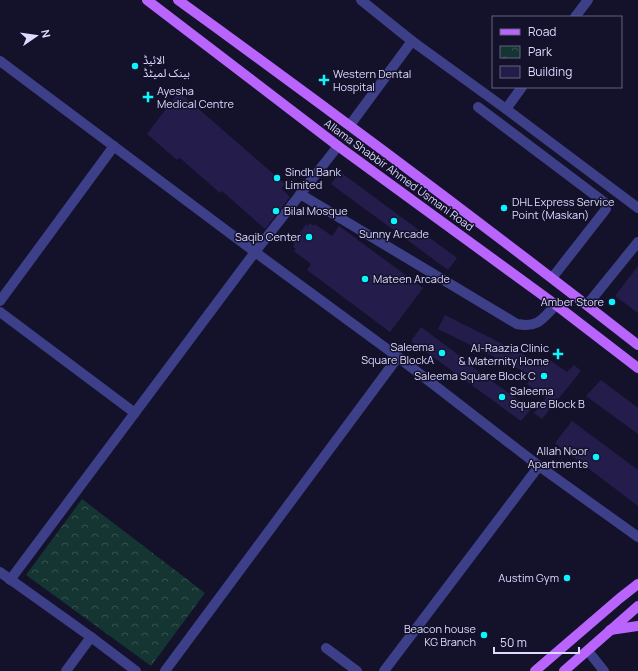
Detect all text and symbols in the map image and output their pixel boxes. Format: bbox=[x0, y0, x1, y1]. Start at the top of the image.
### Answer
north arrow bbox=[16, 16, 56, 56]
legend bbox=[492, 16, 622, 88]
text: Road bbox=[528, 23, 556, 40]
text: N bbox=[38, 28, 54, 39]
text: Park bbox=[528, 43, 553, 60]
place label: الائیڈ بینک لمیٹڈ bbox=[143, 52, 190, 80]
marker: الائیڈ بینک لمیٹڈ bbox=[130, 61, 140, 71]
text: Building bbox=[528, 63, 572, 80]
place label: Western Dental Hospital bbox=[333, 66, 411, 94]
marker: Western Dental Hospital bbox=[318, 74, 330, 86]
place label: Ayesha Medical Centre bbox=[157, 83, 235, 111]
marker: Ayesha Medical Centre bbox=[142, 91, 154, 103]
street label: Allama Shabbir Ahmed Usmani Road bbox=[322, 115, 477, 234]
place label: Sindh Bank Limited bbox=[285, 164, 341, 192]
marker: Sindh Bank Limited bbox=[272, 173, 282, 183]
place label: DHL Express Service Point (Maskan) bbox=[512, 194, 615, 222]
place label: Bilal Mosque bbox=[284, 203, 348, 218]
marker: DHL Express Service Point (Maskan) bbox=[499, 203, 509, 213]
marker: Bilal Mosque bbox=[271, 206, 281, 216]
marker: Sunny Arcade bbox=[389, 216, 399, 226]
place label: Sunny Arcade bbox=[359, 226, 430, 241]
place label: Saqib Center bbox=[235, 229, 301, 244]
marker: Saqib Center bbox=[304, 232, 314, 242]
place label: Mateen Arcade bbox=[373, 271, 450, 286]
marker: Mateen Arcade bbox=[360, 274, 370, 284]
place label: Amber Store bbox=[541, 294, 605, 309]
marker: Amber Store bbox=[607, 297, 617, 307]
place label: Saleema Square BlockA bbox=[361, 339, 434, 367]
place label: Al-Raazia Clinic & Maternity Home bbox=[459, 340, 550, 368]
marker: Saleema Square BlockA bbox=[437, 348, 447, 358]
marker: Al-Raazia Clinic & Maternity Home bbox=[552, 348, 564, 360]
place label: Saleema Square Block C bbox=[414, 368, 536, 383]
marker: Saleema Square Block C bbox=[539, 371, 549, 381]
place label: Saleema Square Block B bbox=[510, 383, 585, 411]
marker: Saleema Square Block B bbox=[497, 392, 507, 402]
place label: Allah Noor Apartments bbox=[528, 443, 588, 471]
marker: Allah Noor Apartments bbox=[591, 452, 601, 462]
place label: Austim Gym bbox=[498, 570, 559, 585]
marker: Austim Gym bbox=[562, 573, 572, 583]
place label: Beacon house KG Branch bbox=[404, 621, 477, 649]
scale bar bbox=[494, 629, 579, 655]
marker: Beacon house KG Branch bbox=[479, 630, 489, 640]
text: 50 m bbox=[500, 634, 527, 651]

